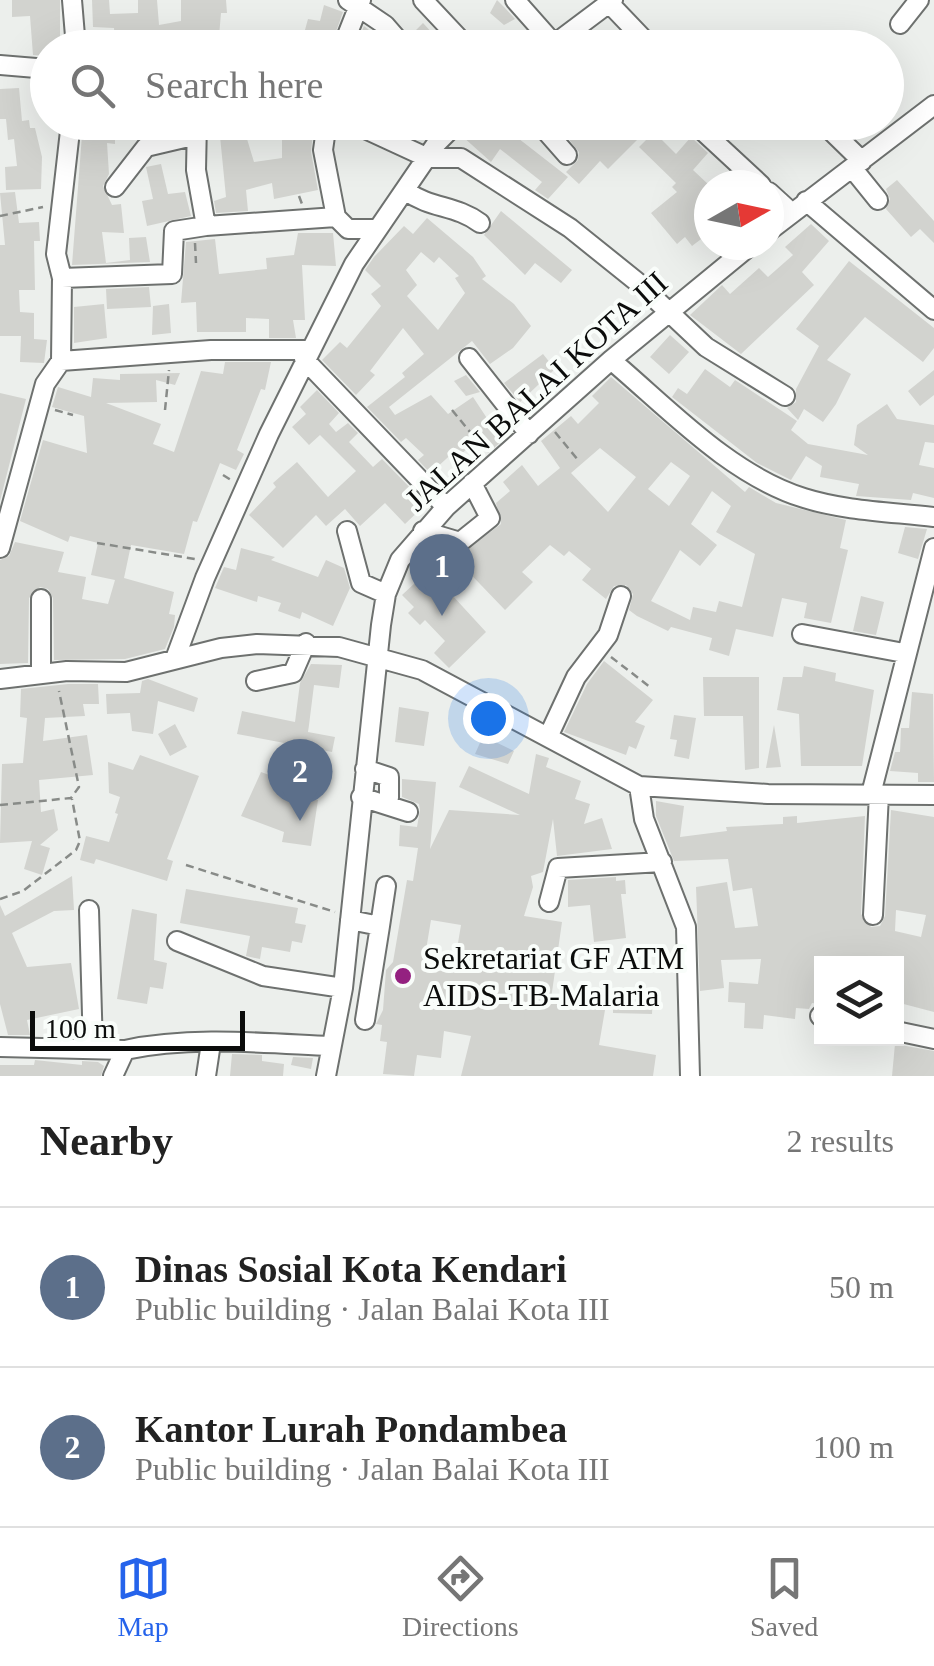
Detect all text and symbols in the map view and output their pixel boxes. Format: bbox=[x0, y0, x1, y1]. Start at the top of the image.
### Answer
search box bbox=[30, 30, 904, 140]
icon: search bbox=[65, 58, 120, 113]
text: Search here bbox=[145, 64, 323, 106]
north arrow bbox=[694, 170, 784, 260]
street label: JALAN BALAI KOTA III bbox=[398, 264, 674, 518]
pin: 1 bbox=[410, 534, 474, 616]
your location bbox=[463, 693, 514, 744]
pin: 2 bbox=[268, 738, 332, 821]
place label: Sekretariat GF ATM AIDS-TB-Malaria bbox=[423, 940, 684, 1013]
map controls bbox=[814, 956, 904, 1046]
button: layers bbox=[814, 956, 904, 1046]
marker: Sekretariat GF ATM AIDS-TB-Malaria bbox=[392, 965, 414, 987]
scale bar bbox=[30, 1006, 245, 1050]
text: 100 m bbox=[45, 1013, 116, 1044]
text: Nearby bbox=[40, 1118, 173, 1164]
text: 2 results bbox=[786, 1123, 894, 1159]
text: Dinas Sosial Kota Kendari bbox=[135, 1248, 567, 1290]
text: 1 bbox=[65, 1269, 81, 1305]
text: 50 m bbox=[829, 1269, 894, 1305]
text: Public building · Jalan Balai Kota III bbox=[135, 1291, 610, 1327]
text: Kantor Lurah Pondambea bbox=[135, 1408, 567, 1450]
text: 2 bbox=[65, 1429, 81, 1465]
text: 100 m bbox=[813, 1429, 894, 1465]
text: Public building · Jalan Balai Kota III bbox=[135, 1451, 610, 1487]
tab: Map bbox=[116, 1551, 171, 1643]
tab: Directions bbox=[402, 1551, 519, 1643]
tab: Saved bbox=[750, 1551, 818, 1643]

